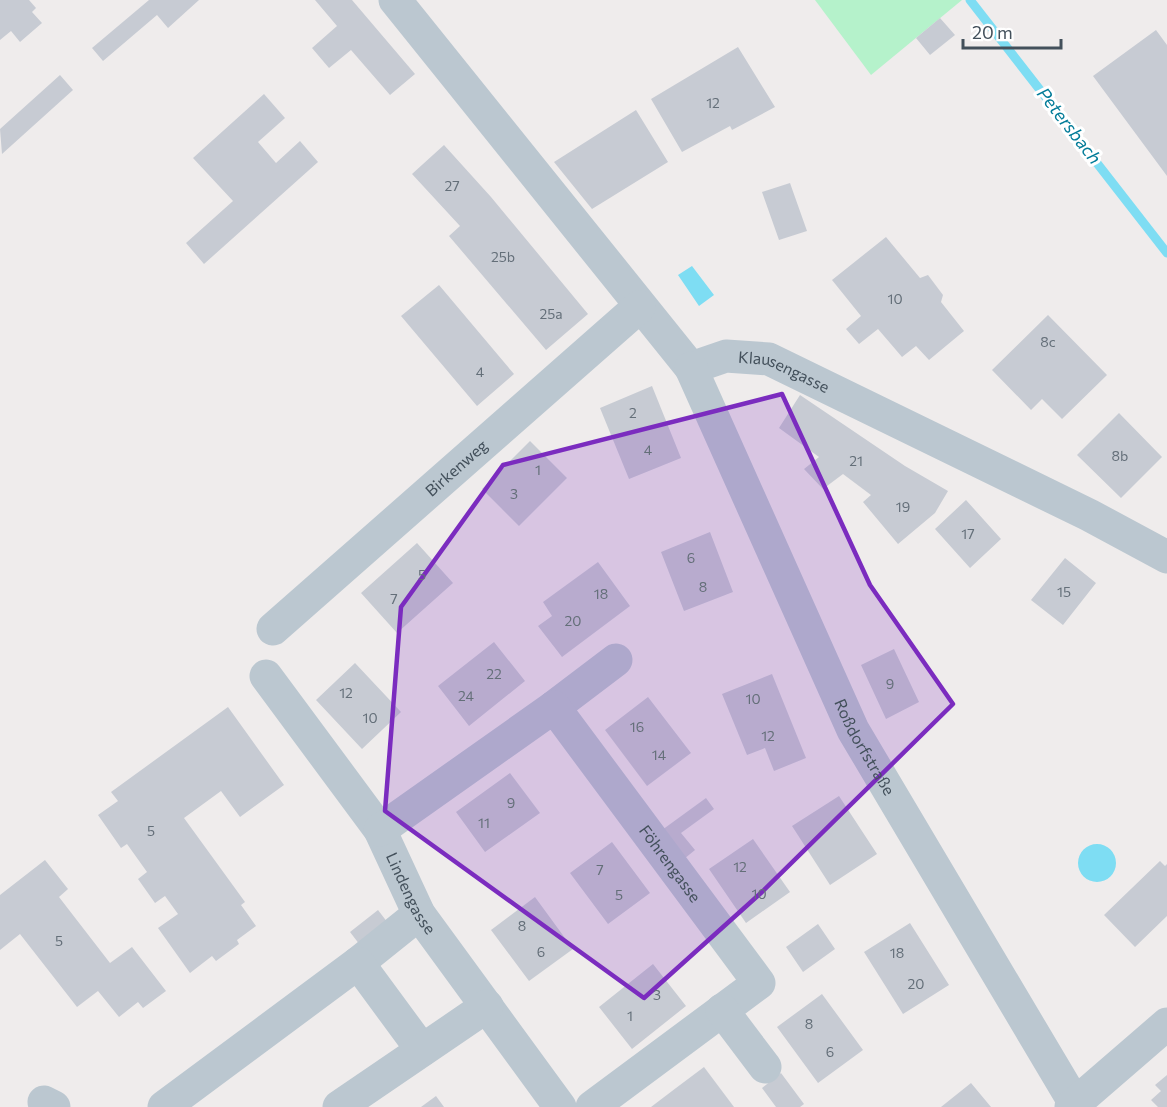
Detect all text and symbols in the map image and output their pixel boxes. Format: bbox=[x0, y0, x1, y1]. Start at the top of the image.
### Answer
scale bar bbox=[963, 12, 1060, 50]
text: 20 m bbox=[972, 21, 1013, 43]
water label: Petersbach bbox=[1033, 83, 1107, 168]
house number: 12 bbox=[706, 94, 720, 111]
house number: 27 bbox=[444, 177, 460, 194]
house number: 25b bbox=[491, 248, 515, 265]
house number: 10 bbox=[887, 290, 903, 307]
house number: 25a bbox=[539, 305, 563, 322]
house number: 8c bbox=[1040, 333, 1056, 350]
street label: Klausengasse bbox=[738, 347, 833, 396]
house number: 4 bbox=[476, 363, 485, 380]
house number: 2 bbox=[629, 404, 637, 421]
street label: Birkenweg bbox=[421, 435, 491, 500]
house number: 4 bbox=[644, 441, 653, 458]
house number: 8b bbox=[1112, 447, 1128, 464]
house number: 21 bbox=[849, 452, 863, 469]
house number: 1 bbox=[535, 461, 541, 478]
house number: 3 bbox=[510, 485, 518, 502]
house number: 19 bbox=[896, 498, 910, 515]
house number: 17 bbox=[961, 525, 975, 542]
house number: 6 bbox=[687, 549, 695, 566]
house number: 5 bbox=[418, 566, 426, 583]
house number: 8 bbox=[699, 578, 707, 595]
house number: 15 bbox=[1057, 583, 1071, 600]
house number: 18 bbox=[594, 585, 608, 602]
house number: 7 bbox=[390, 590, 398, 607]
house number: 20 bbox=[565, 612, 581, 629]
house number: 22 bbox=[486, 665, 502, 682]
house number: 9 bbox=[886, 675, 894, 692]
house number: 12 bbox=[339, 684, 353, 701]
house number: 24 bbox=[458, 687, 475, 704]
house number: 10 bbox=[745, 690, 761, 707]
street label: Roßdorfstraße bbox=[831, 696, 899, 798]
house number: 10 bbox=[362, 709, 378, 726]
house number: 16 bbox=[630, 718, 644, 735]
house number: 12 bbox=[761, 727, 775, 744]
house number: 14 bbox=[652, 746, 667, 763]
house number: 9 bbox=[507, 794, 515, 811]
house number: 11 bbox=[478, 814, 490, 831]
street label: Föhrengasse bbox=[636, 821, 705, 905]
house number: 5 bbox=[147, 822, 155, 839]
street label: Lindengasse bbox=[383, 849, 440, 937]
house number: 12 bbox=[733, 858, 747, 875]
house number: 7 bbox=[596, 861, 604, 878]
house number: 10 bbox=[751, 885, 767, 902]
house number: 5 bbox=[615, 886, 623, 903]
house number: 8 bbox=[518, 917, 526, 934]
house number: 5 bbox=[55, 932, 63, 949]
house number: 6 bbox=[537, 943, 545, 960]
house number: 18 bbox=[890, 944, 904, 961]
house number: 20 bbox=[908, 975, 924, 992]
house number: 3 bbox=[653, 986, 661, 1003]
house number: 1 bbox=[627, 1007, 633, 1024]
house number: 8 bbox=[805, 1015, 813, 1032]
house number: 6 bbox=[826, 1043, 834, 1060]

